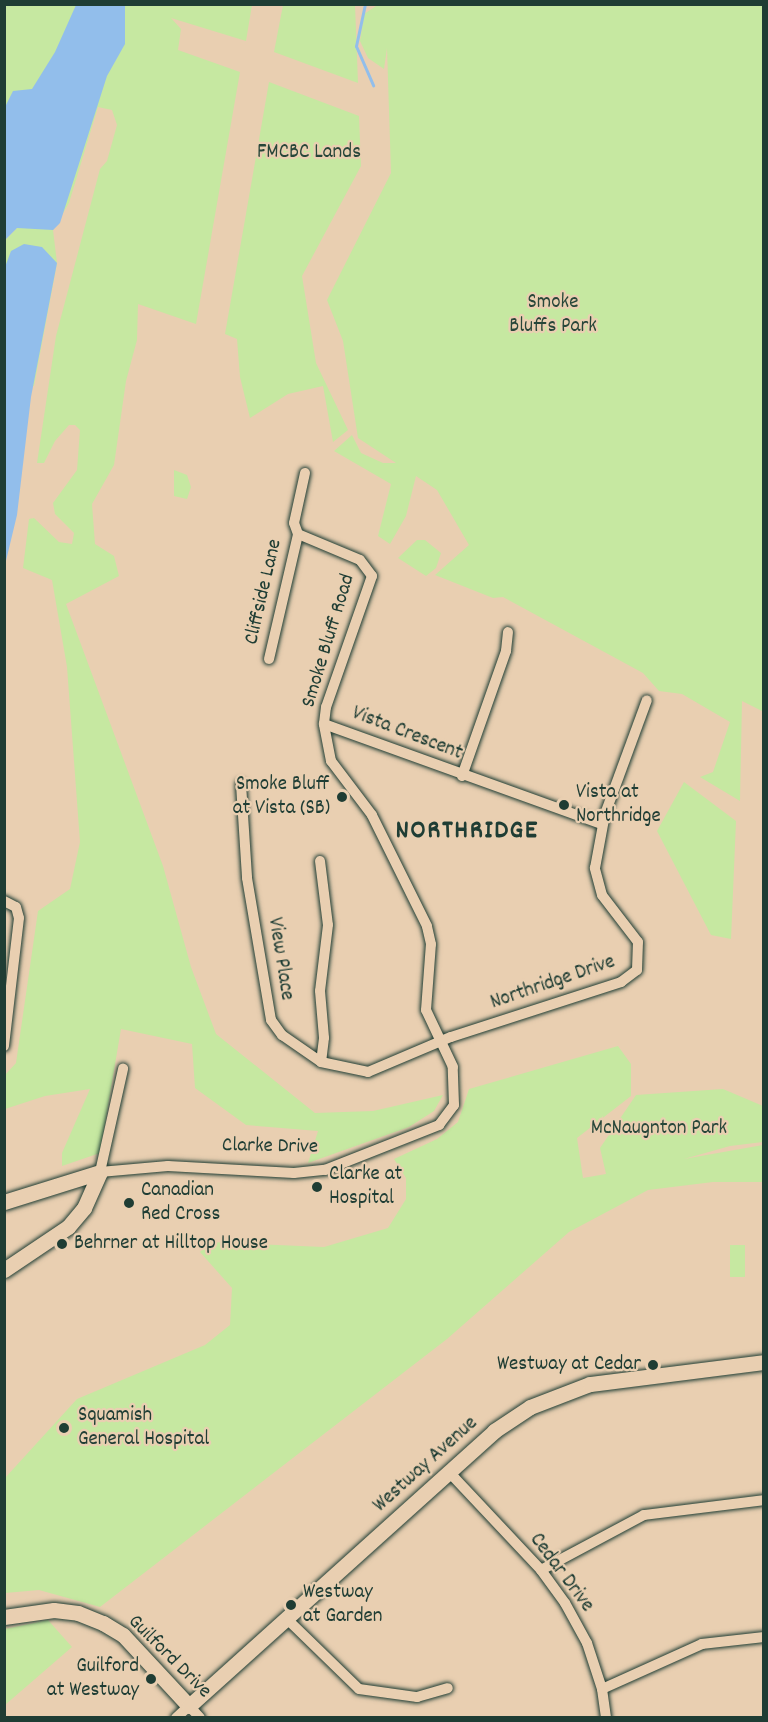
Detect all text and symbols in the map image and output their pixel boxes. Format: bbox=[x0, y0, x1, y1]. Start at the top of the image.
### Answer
park label: FMCBC Lands bbox=[257, 140, 361, 166]
park label: Smoke Bluffs Park bbox=[509, 290, 597, 340]
street label: Cliffside Lane bbox=[240, 537, 288, 647]
street label: Smoke Bluff Road bbox=[297, 571, 361, 711]
street label: Vista Crescent bbox=[348, 701, 466, 767]
place label: Smoke Bluff at Vista (SB) bbox=[233, 772, 330, 822]
place label: Vista at Northridge bbox=[576, 780, 661, 830]
marker: Smoke Bluff at Vista (SB) bbox=[335, 790, 349, 804]
marker: Vista at Northridge bbox=[557, 798, 571, 812]
district label: NORTHRIDGE bbox=[396, 816, 538, 848]
street label: View Place bbox=[261, 916, 299, 1002]
street label: Northridge Drive bbox=[487, 950, 619, 1016]
park label: McNaugnton Park bbox=[591, 1116, 727, 1142]
street label: Clarke Drive bbox=[222, 1134, 318, 1160]
place label: Clarke at Hospital bbox=[329, 1162, 402, 1212]
place label: Canadian Red Cross bbox=[141, 1178, 220, 1228]
marker: Clarke at Hospital bbox=[310, 1180, 324, 1194]
marker: Canadian Red Cross bbox=[122, 1196, 136, 1210]
place label: Behrner at Hilltop House bbox=[74, 1231, 268, 1257]
marker: Behrner at Hilltop House bbox=[55, 1237, 69, 1251]
place label: Westway at Cedar bbox=[497, 1352, 641, 1378]
marker: Westway at Cedar bbox=[646, 1358, 660, 1372]
place label: Squamish General Hospital bbox=[78, 1403, 209, 1453]
street label: Westway Avenue bbox=[369, 1411, 483, 1519]
marker: Squamish General Hospital bbox=[55, 1419, 73, 1437]
street label: Cedar Drive bbox=[523, 1529, 599, 1617]
place label: Westway at Garden bbox=[303, 1580, 382, 1630]
marker: Westway at Garden bbox=[284, 1598, 298, 1612]
street label: Guilford Drive bbox=[122, 1610, 216, 1704]
place label: Guilford at Westway bbox=[47, 1654, 139, 1704]
marker: Guilford at Westway bbox=[144, 1672, 158, 1686]

